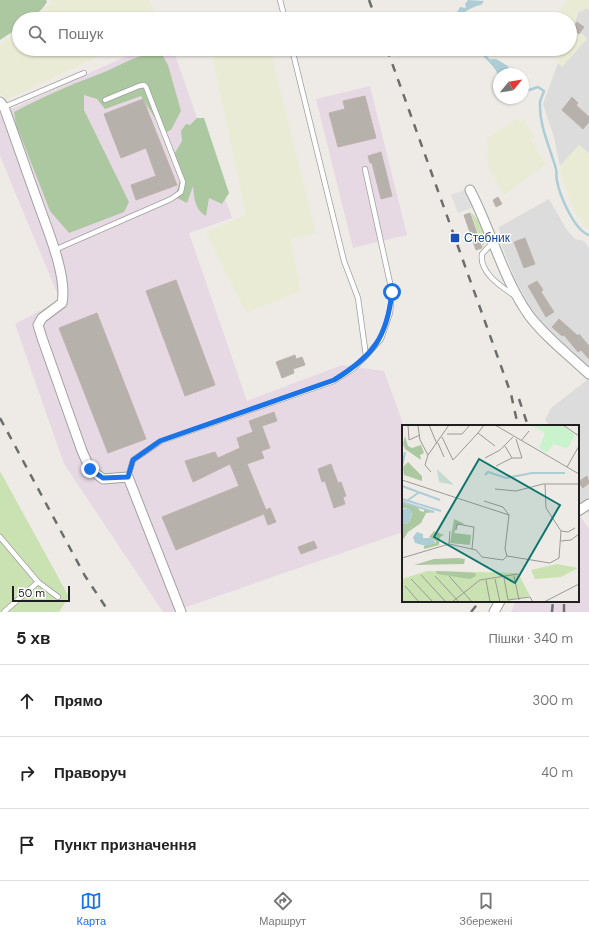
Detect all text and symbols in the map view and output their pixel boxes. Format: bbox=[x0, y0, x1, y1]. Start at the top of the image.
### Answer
search box bbox=[12, 12, 577, 56]
icon: search bbox=[26, 23, 48, 45]
text: Пошук bbox=[58, 24, 103, 44]
north arrow bbox=[493, 68, 529, 104]
place label: Стебник bbox=[464, 230, 511, 246]
marker: Стебник bbox=[449, 232, 461, 244]
route start bbox=[383, 283, 401, 301]
inset map bbox=[402, 425, 579, 602]
route end bbox=[81, 460, 99, 478]
scale bar bbox=[12, 584, 70, 603]
text: 50 m bbox=[18, 586, 45, 600]
text: 5 хв bbox=[16, 627, 50, 649]
text: Пішки · 340 m bbox=[488, 630, 573, 647]
icon: ahead bbox=[16, 690, 38, 712]
text: Прямо bbox=[54, 691, 103, 711]
text: 300 m bbox=[532, 692, 573, 709]
icon: right bbox=[16, 762, 38, 784]
text: Праворуч bbox=[54, 763, 127, 783]
text: 40 m bbox=[541, 764, 573, 781]
icon: arrive bbox=[16, 834, 38, 856]
text: Пункт призначення bbox=[54, 835, 196, 855]
tab: Карта bbox=[77, 890, 106, 928]
tab: Маршрут bbox=[259, 890, 306, 928]
tab: Збережені bbox=[459, 890, 512, 928]

